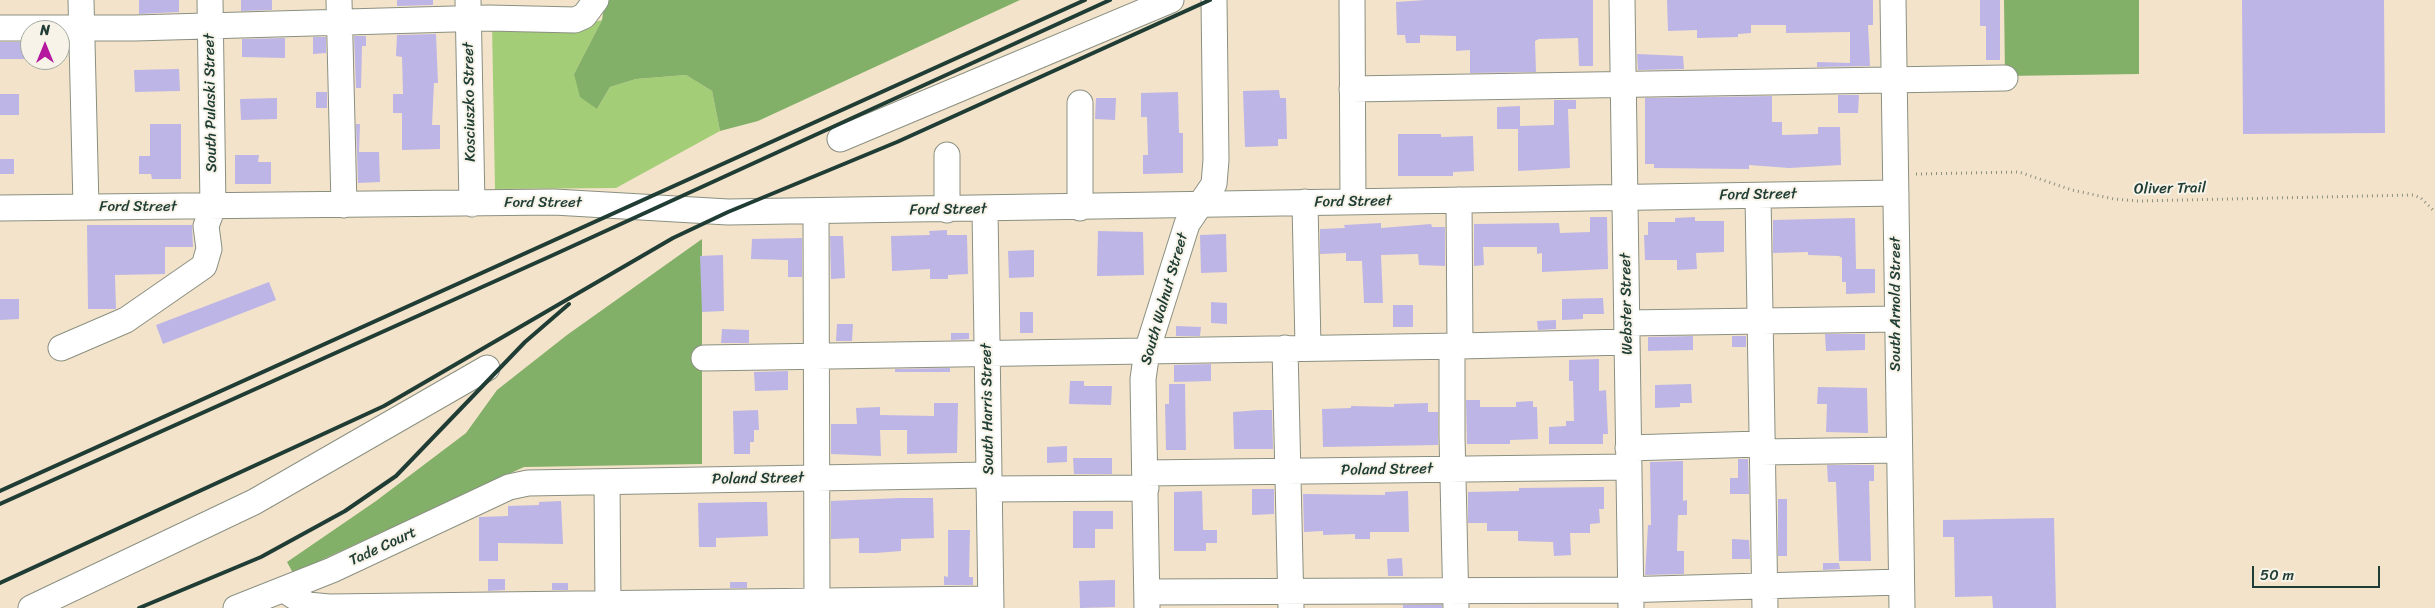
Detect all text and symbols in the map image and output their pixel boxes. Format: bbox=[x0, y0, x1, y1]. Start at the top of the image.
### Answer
text: N bbox=[40, 18, 50, 43]
north arrow bbox=[20, 20, 70, 70]
street label: South Pulaski Street bbox=[201, 33, 221, 173]
street label: Kosciuszko Street bbox=[460, 42, 480, 162]
street label: Oliver Trail bbox=[2134, 179, 2206, 199]
street label: Ford Street bbox=[1719, 185, 1797, 205]
street label: Ford Street bbox=[1314, 192, 1392, 212]
street label: Ford Street bbox=[504, 194, 582, 212]
street label: Ford Street bbox=[99, 198, 177, 216]
street label: Ford Street bbox=[909, 200, 987, 220]
street label: South Walnut Street bbox=[1138, 231, 1192, 367]
street label: South Arnold Street bbox=[1887, 237, 1905, 371]
street label: Webster Street bbox=[1617, 253, 1637, 355]
street label: South Harris Street bbox=[978, 343, 998, 475]
street label: Poland Street bbox=[1341, 460, 1433, 480]
street label: Poland Street bbox=[712, 469, 804, 489]
street label: Tade Court bbox=[347, 524, 419, 570]
scale bar bbox=[2255, 556, 2382, 588]
text: 50 m bbox=[2260, 562, 2294, 588]

